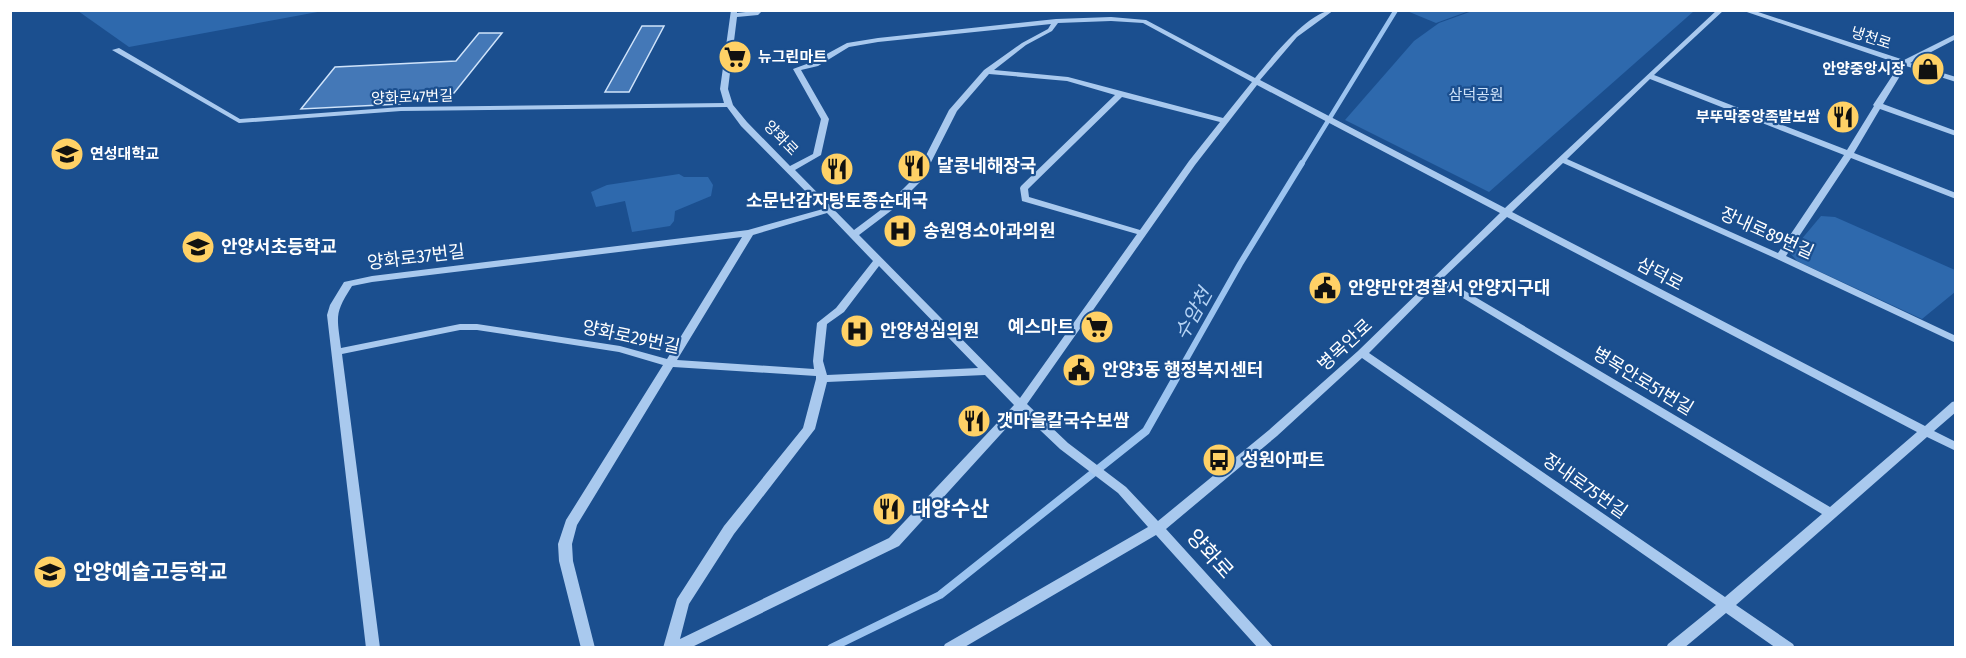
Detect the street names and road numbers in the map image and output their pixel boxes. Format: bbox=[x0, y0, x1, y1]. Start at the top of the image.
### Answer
street label: 냉천로 bbox=[1849, 23, 1893, 53]
street label: 양화로47번길 bbox=[371, 87, 453, 107]
street label: 양화로 bbox=[760, 117, 802, 159]
street label: 장내로89번길 bbox=[1717, 203, 1817, 263]
street label: 양화로37번길 bbox=[366, 240, 466, 274]
street label: 삼덕로 bbox=[1633, 253, 1687, 295]
street label: 병목안로 bbox=[1313, 314, 1377, 376]
street label: 양화로29번길 bbox=[580, 316, 682, 358]
street label: 병목안로51번길 bbox=[1589, 342, 1697, 420]
street label: 장내로75번길 bbox=[1539, 449, 1631, 523]
street label: 양화로 bbox=[1181, 524, 1239, 584]

